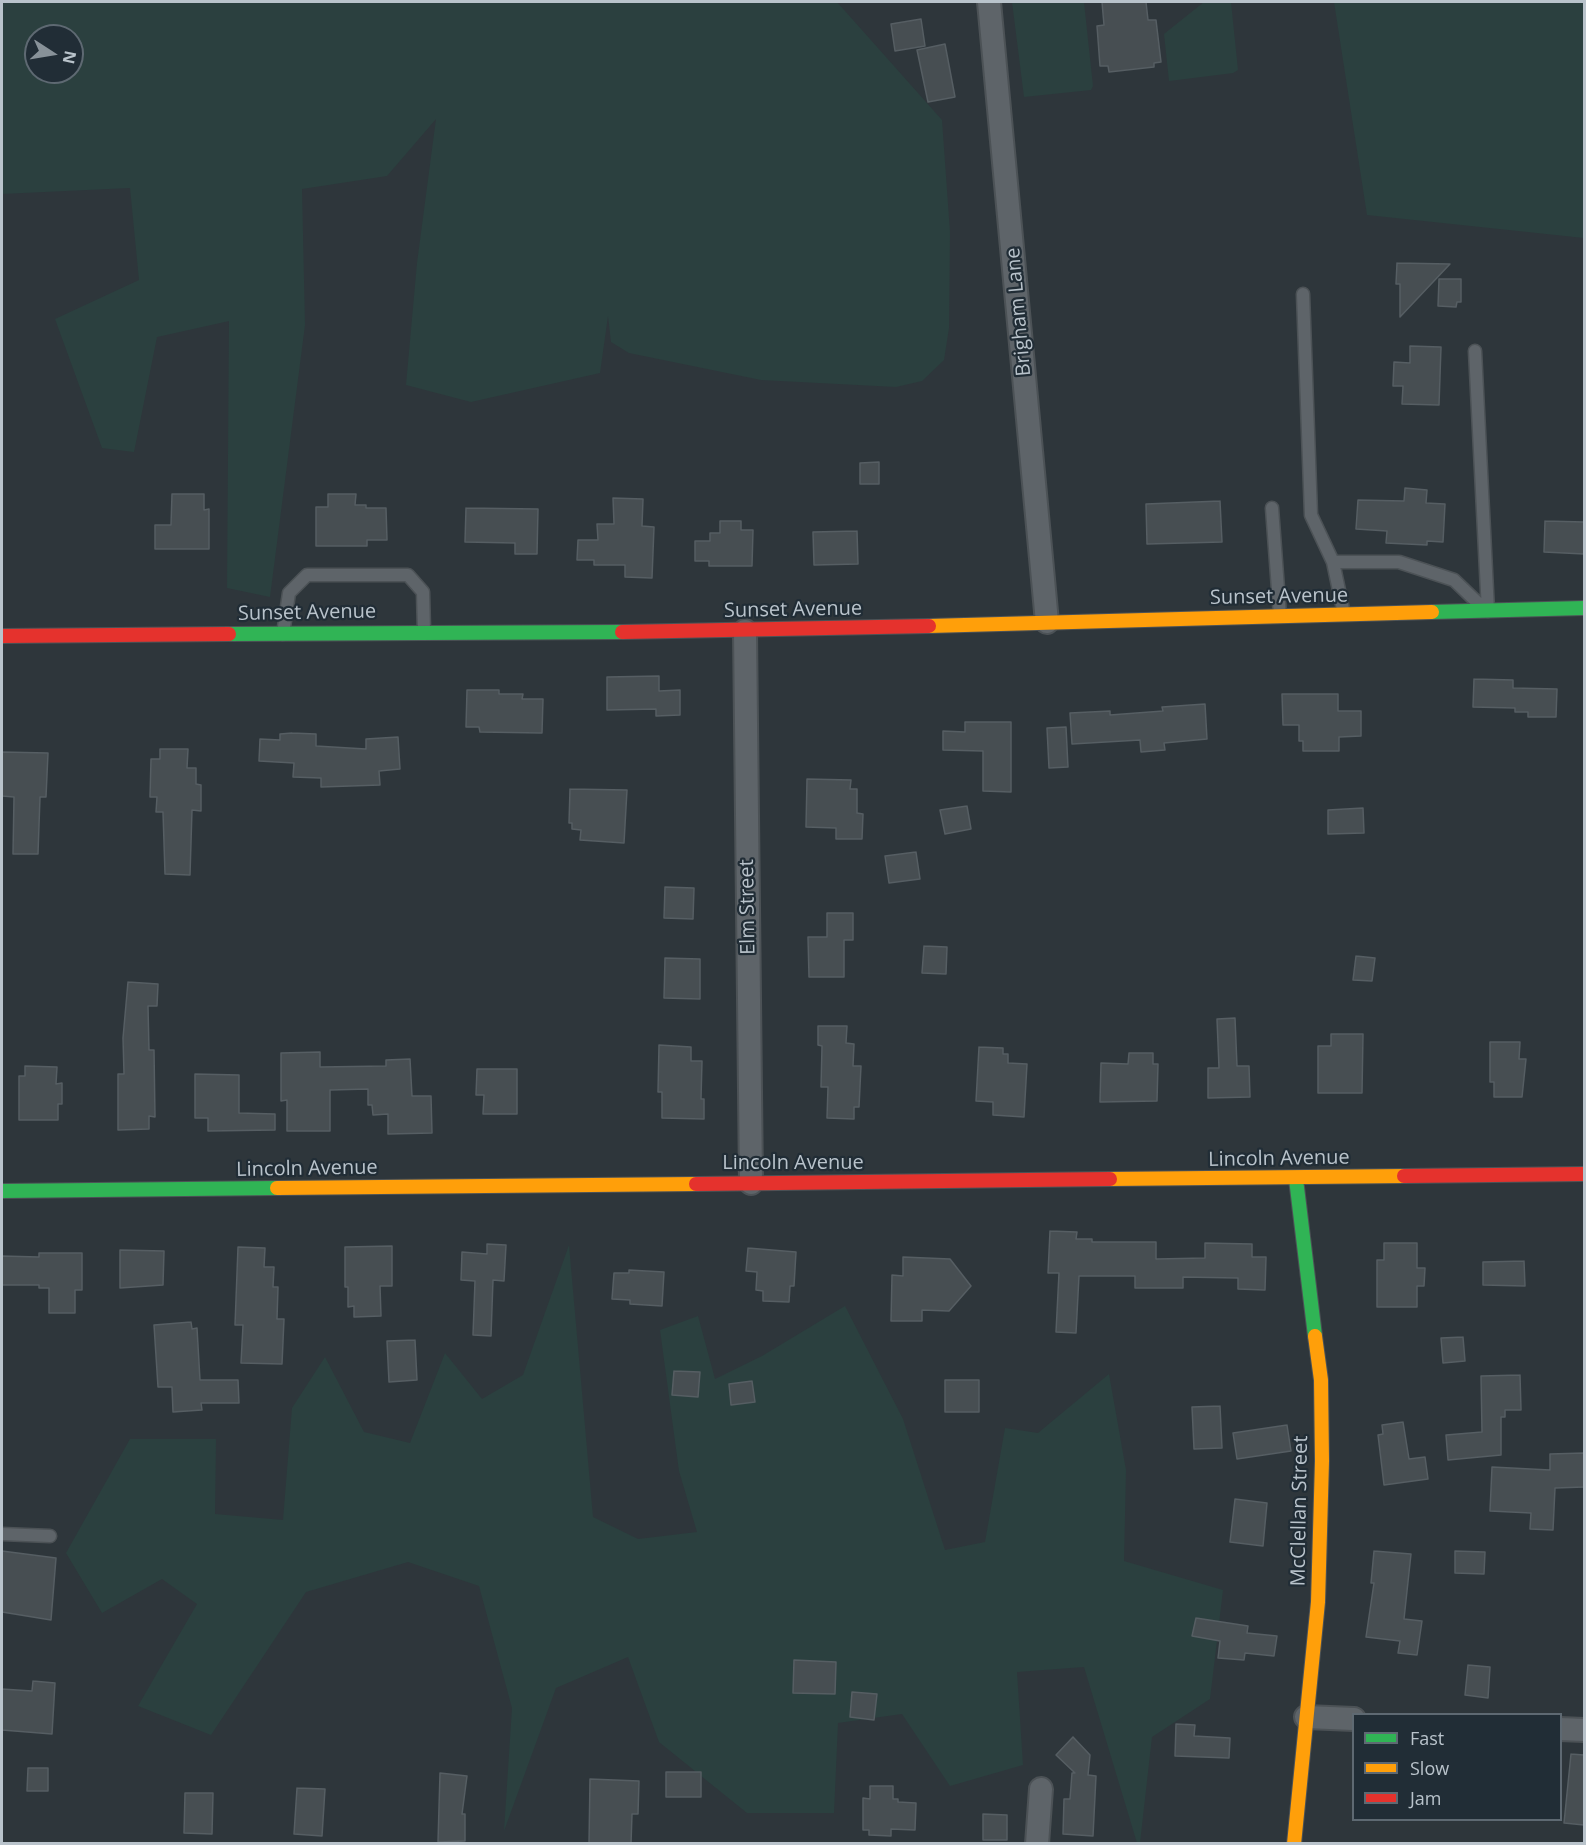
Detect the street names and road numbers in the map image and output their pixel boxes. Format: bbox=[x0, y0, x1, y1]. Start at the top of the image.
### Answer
street label: Brigham Lane bbox=[1001, 247, 1037, 377]
street label: Sunset Avenue bbox=[1210, 584, 1348, 610]
street label: Sunset Avenue bbox=[724, 597, 862, 623]
street label: Sunset Avenue bbox=[238, 600, 376, 626]
street label: Elm Street bbox=[735, 859, 761, 955]
street label: Lincoln Avenue bbox=[1208, 1146, 1350, 1172]
street label: Lincoln Avenue bbox=[722, 1151, 864, 1175]
street label: Lincoln Avenue bbox=[236, 1156, 378, 1182]
street label: McClellan Street bbox=[1287, 1435, 1313, 1587]

